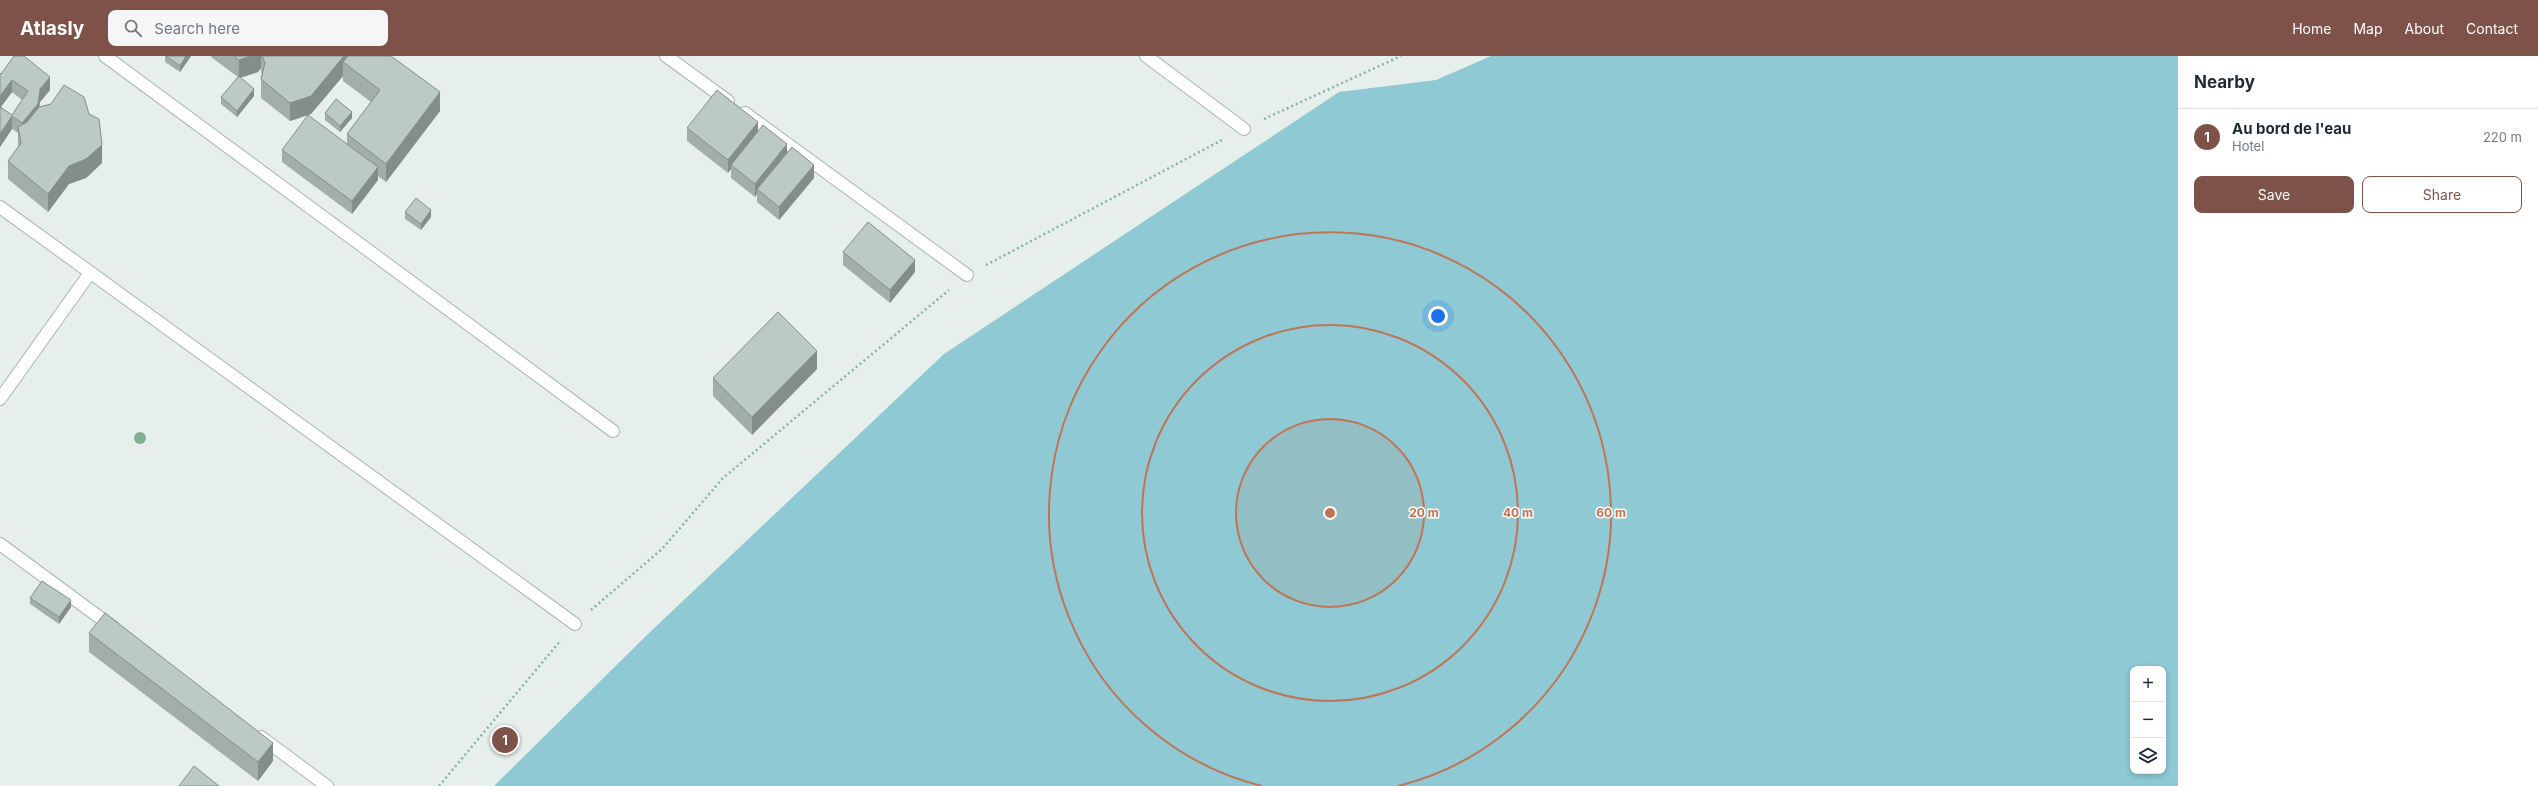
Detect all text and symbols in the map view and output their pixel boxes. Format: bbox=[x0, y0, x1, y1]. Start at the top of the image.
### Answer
search box bbox=[108, 10, 388, 46]
text: Atlasly bbox=[20, 17, 84, 40]
icon: search bbox=[122, 17, 144, 39]
text: Search here bbox=[154, 19, 240, 38]
text: Home bbox=[2292, 20, 2331, 37]
text: Map bbox=[2353, 20, 2383, 37]
text: About bbox=[2405, 20, 2444, 37]
text: Contact bbox=[2466, 20, 2518, 37]
text: Nearby bbox=[2194, 72, 2255, 92]
text: Au bord de l'eau bbox=[2232, 119, 2351, 138]
text: 1 bbox=[2204, 129, 2210, 145]
text: 220 m bbox=[2483, 129, 2522, 145]
text: Hotel bbox=[2232, 138, 2264, 154]
button: Save bbox=[2194, 176, 2354, 213]
button: Share bbox=[2362, 176, 2522, 213]
your location bbox=[1428, 306, 1448, 326]
text: 20 m bbox=[1409, 505, 1439, 520]
text: 40 m bbox=[1503, 505, 1533, 520]
text: 60 m bbox=[1596, 505, 1626, 520]
centre of rings bbox=[1323, 506, 1337, 520]
map controls bbox=[2130, 666, 2166, 774]
button: + bbox=[2130, 666, 2166, 702]
button: − bbox=[2130, 702, 2166, 738]
pin: 1 bbox=[492, 725, 518, 755]
button: layers bbox=[2130, 738, 2166, 774]

